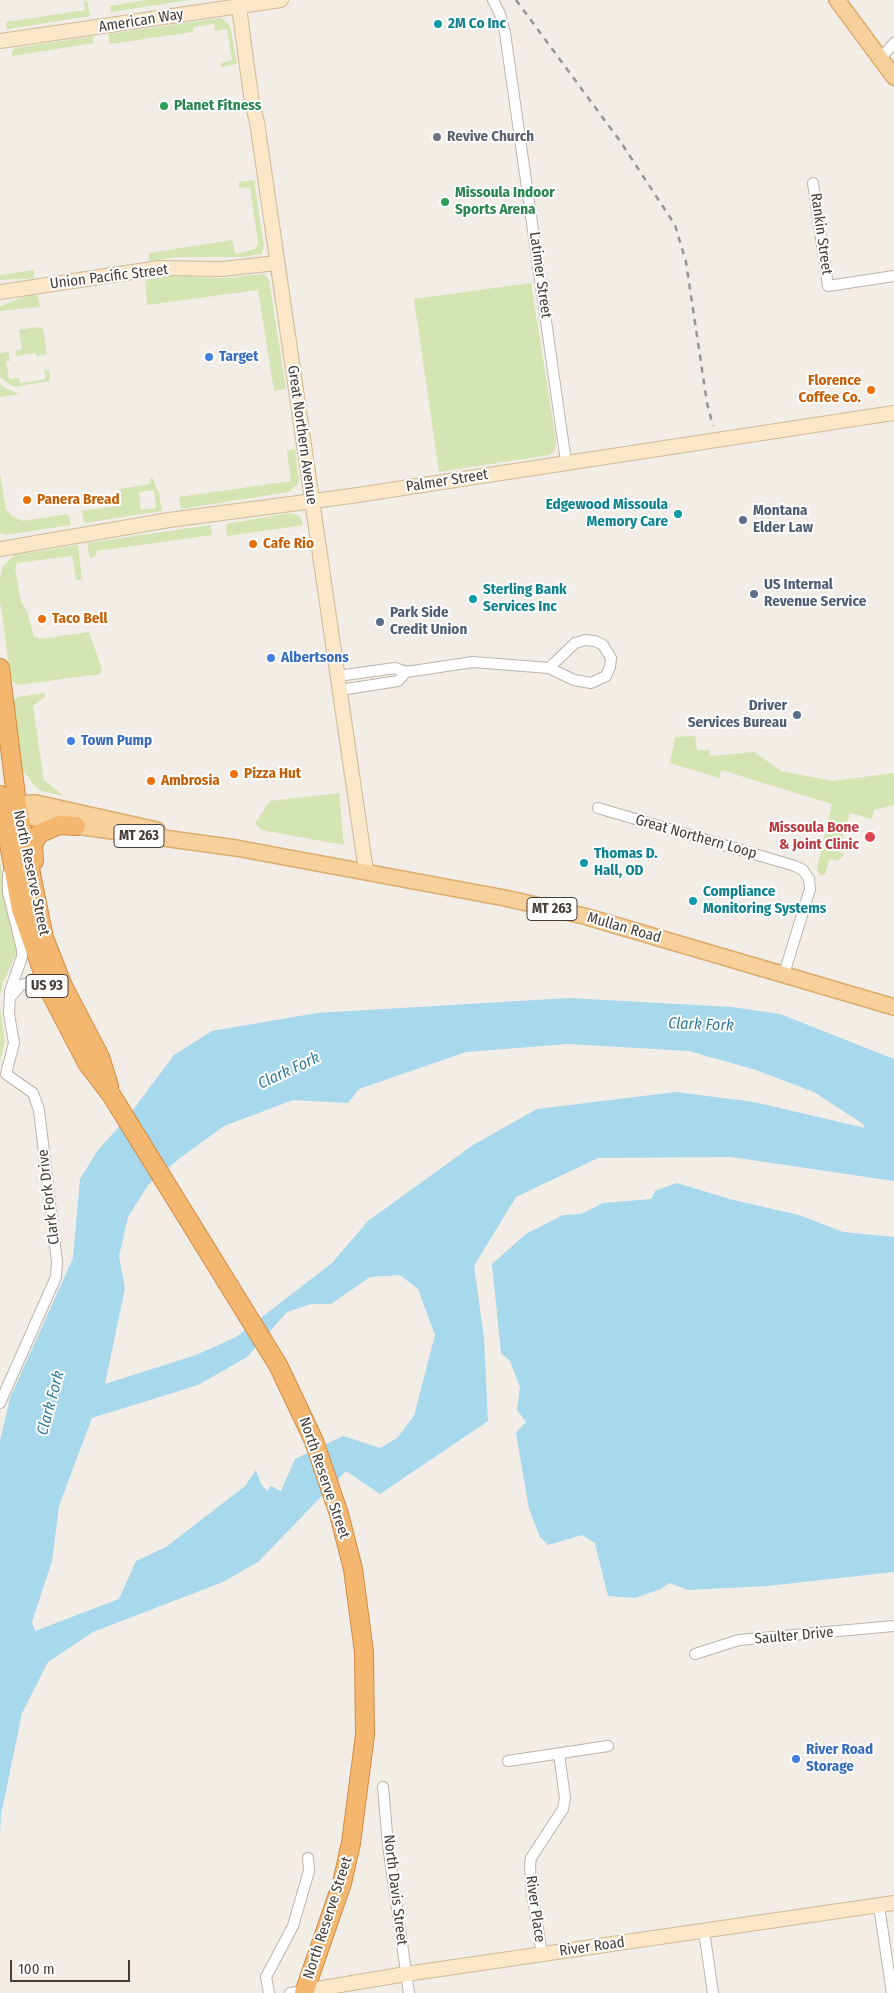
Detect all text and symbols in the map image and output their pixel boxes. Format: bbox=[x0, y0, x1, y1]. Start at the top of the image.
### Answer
street label: American Way bbox=[97, 5, 185, 37]
place label: 2M Co Inc bbox=[448, 15, 506, 33]
marker: 2M Co Inc bbox=[432, 18, 444, 30]
place label: Planet Fitness bbox=[174, 97, 261, 115]
marker: Planet Fitness bbox=[158, 100, 170, 112]
place label: Revive Church bbox=[447, 128, 534, 146]
marker: Revive Church bbox=[431, 131, 443, 143]
place label: Missoula Indoor Sports Arena bbox=[455, 184, 555, 219]
street label: Rankin Street bbox=[806, 192, 836, 276]
marker: Missoula Indoor Sports Arena bbox=[439, 196, 451, 208]
street label: Latimer Street bbox=[525, 231, 555, 319]
street label: Union Pacific Street bbox=[49, 261, 169, 293]
place label: Target bbox=[219, 348, 258, 366]
marker: Target bbox=[203, 351, 215, 363]
street label: Great Northern Avenue bbox=[283, 364, 321, 506]
place label: Florence Coffee Co. bbox=[799, 372, 861, 407]
marker: Florence Coffee Co. bbox=[865, 384, 877, 396]
street label: Palmer Street bbox=[405, 466, 489, 496]
place label: Panera Bread bbox=[37, 491, 120, 509]
marker: Panera Bread bbox=[21, 494, 33, 506]
place label: Edgewood Missoula Memory Care bbox=[546, 496, 668, 531]
place label: Montana Elder Law bbox=[753, 502, 813, 537]
marker: Edgewood Missoula Memory Care bbox=[672, 508, 684, 520]
marker: Montana Elder Law bbox=[737, 514, 749, 526]
place label: Cafe Rio bbox=[263, 535, 314, 553]
marker: Cafe Rio bbox=[247, 538, 259, 550]
place label: US Internal Revenue Service bbox=[764, 576, 866, 611]
place label: Sterling Bank Services Inc bbox=[483, 581, 567, 616]
marker: US Internal Revenue Service bbox=[748, 588, 760, 600]
marker: Sterling Bank Services Inc bbox=[467, 593, 479, 605]
place label: Park Side Credit Union bbox=[390, 604, 467, 639]
place label: Taco Bell bbox=[52, 610, 108, 628]
marker: Taco Bell bbox=[36, 613, 48, 625]
marker: Park Side Credit Union bbox=[374, 616, 386, 628]
place label: Albertsons bbox=[281, 649, 349, 667]
marker: Albertsons bbox=[265, 652, 277, 664]
place label: Driver Services Bureau bbox=[688, 697, 787, 732]
marker: Driver Services Bureau bbox=[791, 709, 803, 721]
place label: Town Pump bbox=[81, 732, 152, 750]
marker: Town Pump bbox=[65, 735, 77, 747]
place label: Pizza Hut bbox=[244, 765, 301, 783]
marker: Pizza Hut bbox=[228, 768, 240, 780]
place label: Ambrosia bbox=[161, 772, 220, 790]
marker: Ambrosia bbox=[145, 775, 157, 787]
street label: North Reserve Street bbox=[9, 809, 53, 937]
street label: Great Northern Loop bbox=[633, 811, 759, 863]
place label: Missoula Bone & Joint Clinic bbox=[769, 819, 859, 854]
road number: MT 263 bbox=[114, 824, 164, 848]
marker: Missoula Bone & Joint Clinic bbox=[863, 830, 877, 844]
place label: Thomas D. Hall, OD bbox=[594, 845, 658, 880]
marker: Thomas D. Hall, OD bbox=[578, 857, 590, 869]
place label: Compliance Monitoring Systems bbox=[703, 883, 826, 918]
marker: Compliance Monitoring Systems bbox=[687, 895, 699, 907]
road number: MT 263 bbox=[527, 898, 577, 921]
street label: Mullan Road bbox=[585, 909, 663, 947]
road number: US 93 bbox=[26, 974, 68, 998]
water label: Clark Fork bbox=[668, 1014, 734, 1036]
water label: Clark Fork bbox=[255, 1048, 323, 1094]
street label: Clark Fork Drive bbox=[34, 1148, 64, 1246]
water label: Clark Fork bbox=[33, 1369, 69, 1437]
street label: North Reserve Street bbox=[295, 1415, 353, 1541]
street label: Saulter Drive bbox=[754, 1624, 834, 1648]
place label: River Road Storage bbox=[806, 1741, 873, 1776]
marker: River Road Storage bbox=[790, 1753, 802, 1765]
street label: North Davis Street bbox=[379, 1834, 411, 1946]
street label: North Reserve Street bbox=[300, 1855, 356, 1981]
street label: River Place bbox=[521, 1874, 549, 1944]
street label: River Road bbox=[558, 1934, 626, 1960]
scale bar bbox=[12, 1950, 132, 1982]
text: 100 m bbox=[18, 1960, 55, 1978]

